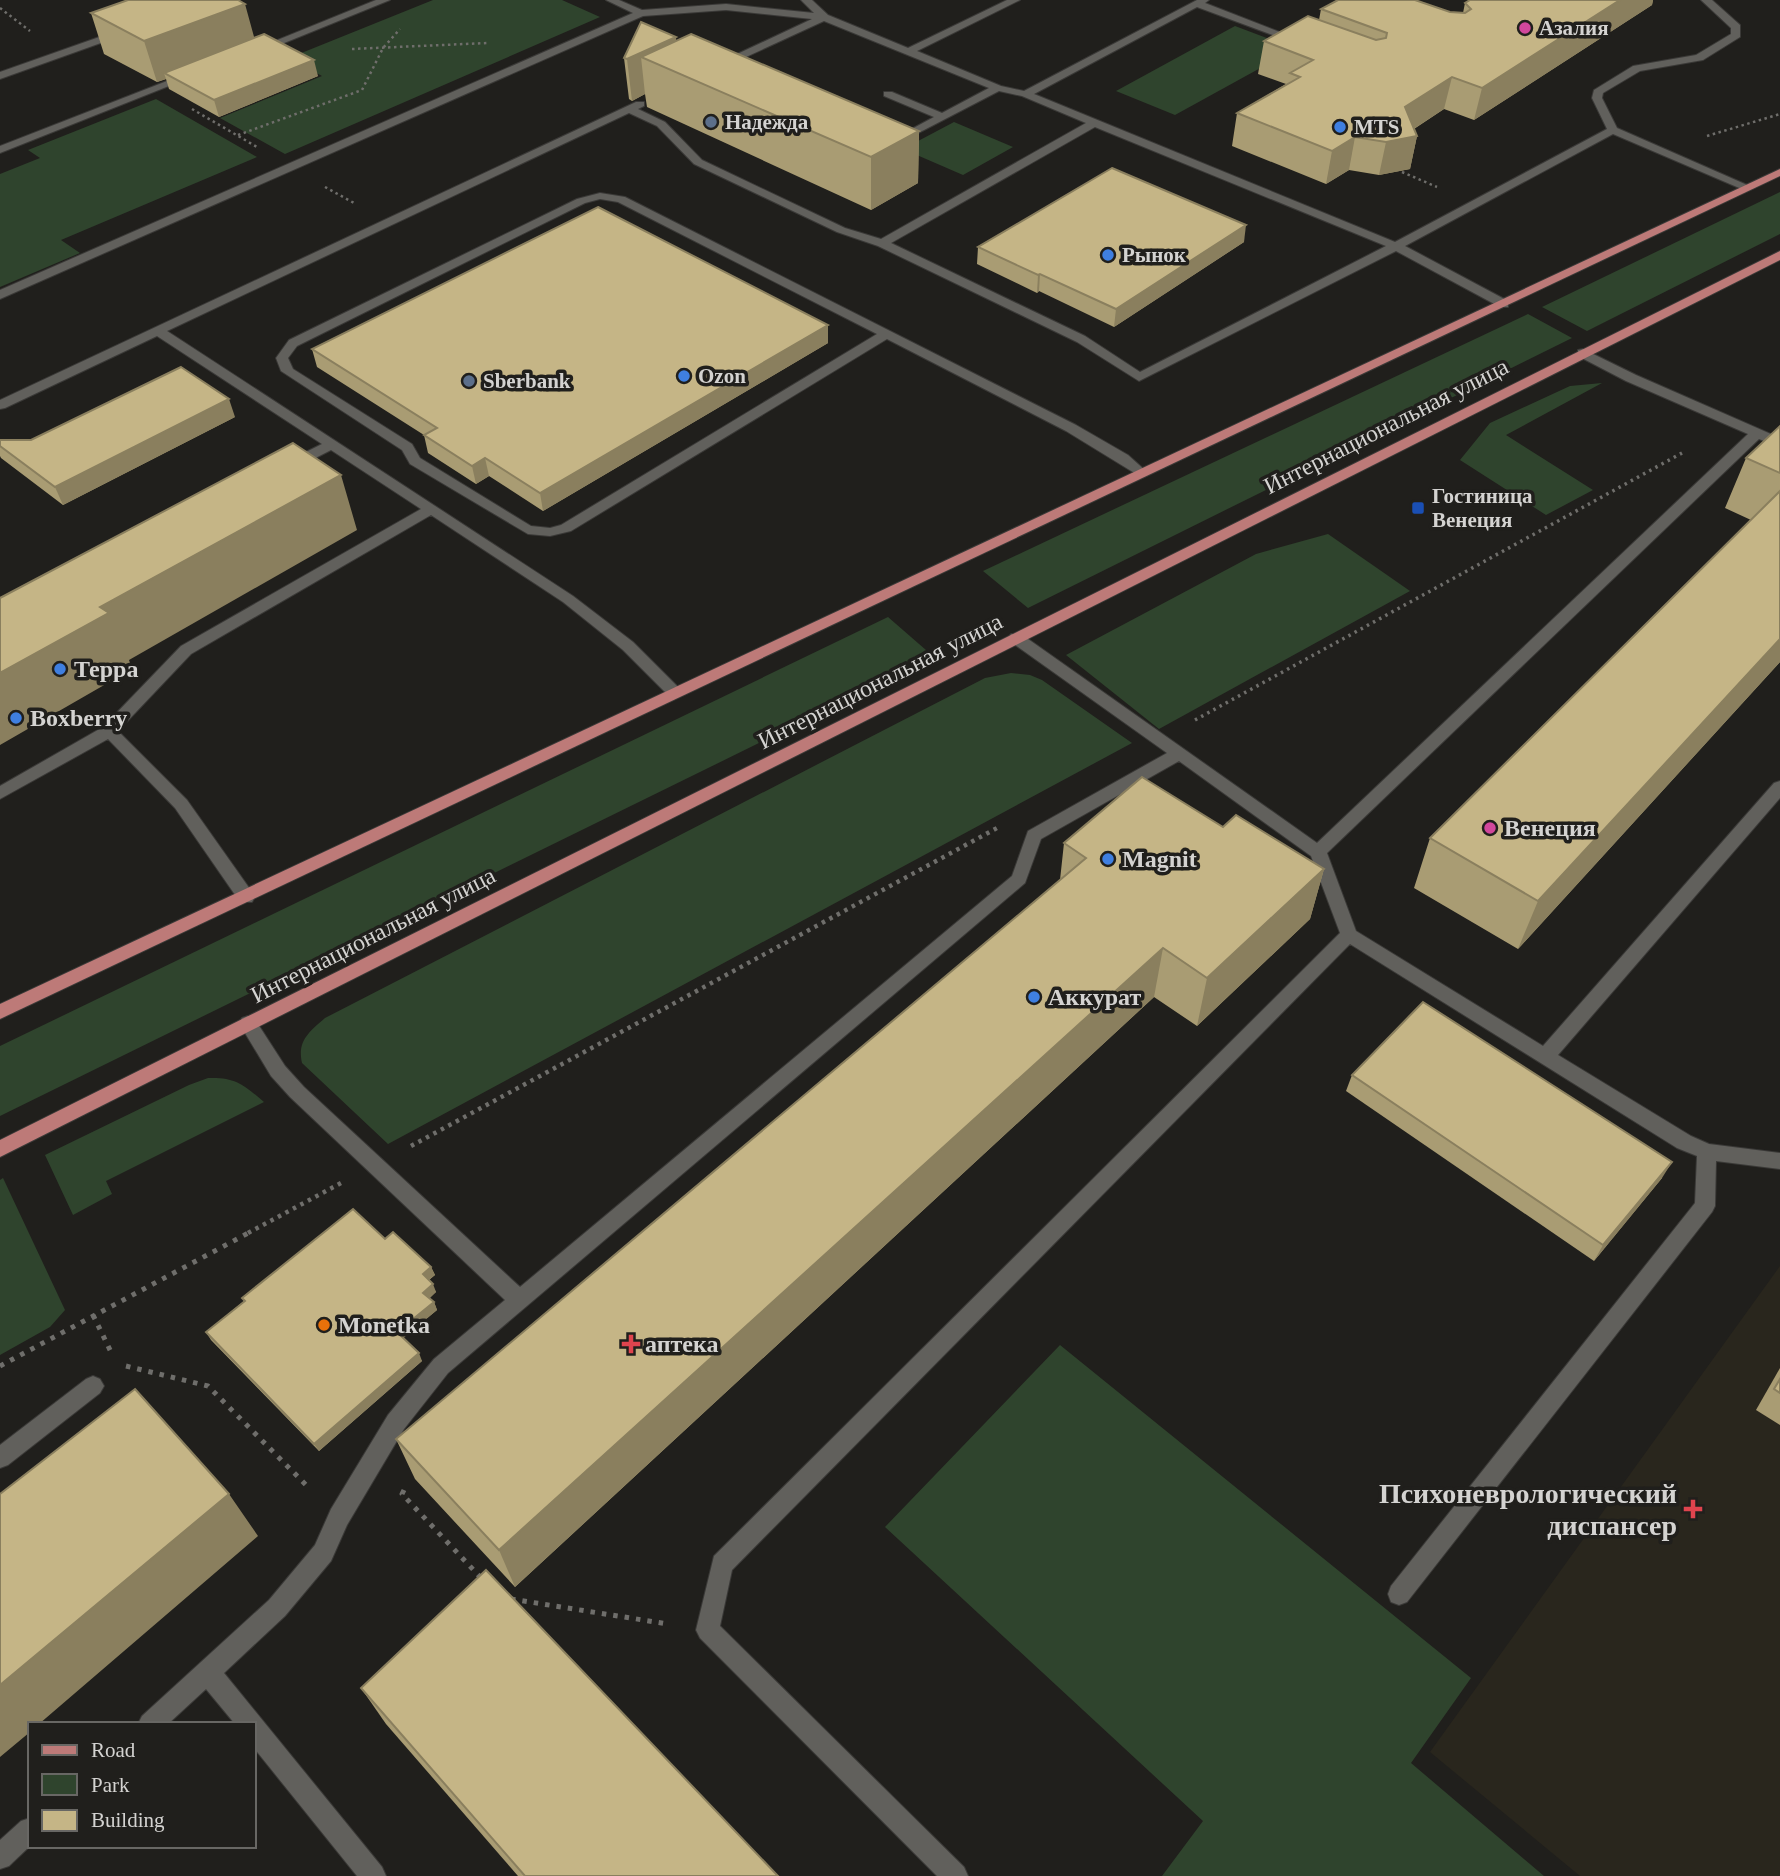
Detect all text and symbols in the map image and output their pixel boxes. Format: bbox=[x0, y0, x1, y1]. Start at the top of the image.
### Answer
place label: Азалия bbox=[1539, 16, 1609, 40]
marker: Азалия bbox=[1517, 20, 1533, 36]
place label: Надежда bbox=[725, 110, 809, 134]
marker: Надежда bbox=[703, 114, 719, 130]
place label: MTS bbox=[1354, 115, 1400, 139]
marker: MTS bbox=[1332, 119, 1348, 135]
place label: Рынок bbox=[1122, 243, 1187, 267]
marker: Рынок bbox=[1100, 247, 1116, 263]
street label: Интернациональная улица bbox=[1259, 353, 1513, 499]
place label: Ozon bbox=[698, 364, 746, 388]
marker: Ozon bbox=[676, 368, 692, 384]
place label: Sberbank bbox=[483, 369, 571, 393]
marker: Sberbank bbox=[461, 373, 477, 389]
place label: Гостиница Венеция bbox=[1432, 484, 1533, 532]
marker: Гостиница Венеция bbox=[1410, 500, 1426, 516]
street label: Интернациональная улица bbox=[753, 608, 1007, 754]
place label: Терра bbox=[74, 656, 138, 682]
marker: Терра bbox=[52, 661, 68, 677]
place label: Boxberry bbox=[30, 705, 127, 731]
marker: Boxberry bbox=[8, 710, 24, 726]
place label: Венеция bbox=[1504, 815, 1596, 841]
marker: Венеция bbox=[1482, 820, 1498, 836]
place label: Magnit bbox=[1122, 846, 1197, 872]
marker: Magnit bbox=[1100, 851, 1116, 867]
street label: Интернациональная улица bbox=[246, 862, 500, 1008]
place label: Аккурат bbox=[1048, 984, 1141, 1010]
marker: Аккурат bbox=[1026, 989, 1042, 1005]
place label: Monetka bbox=[338, 1312, 430, 1338]
marker: Monetka bbox=[316, 1317, 332, 1333]
place label: аптека bbox=[645, 1331, 718, 1357]
marker: аптека bbox=[623, 1336, 639, 1352]
place label: Психоневрологический диспансер bbox=[1379, 1478, 1677, 1541]
marker: Психоневрологический диспансер bbox=[1683, 1499, 1703, 1519]
legend bbox=[28, 1722, 256, 1848]
text: Road bbox=[91, 1738, 136, 1762]
text: Park bbox=[91, 1773, 130, 1797]
text: Building bbox=[91, 1808, 165, 1832]

